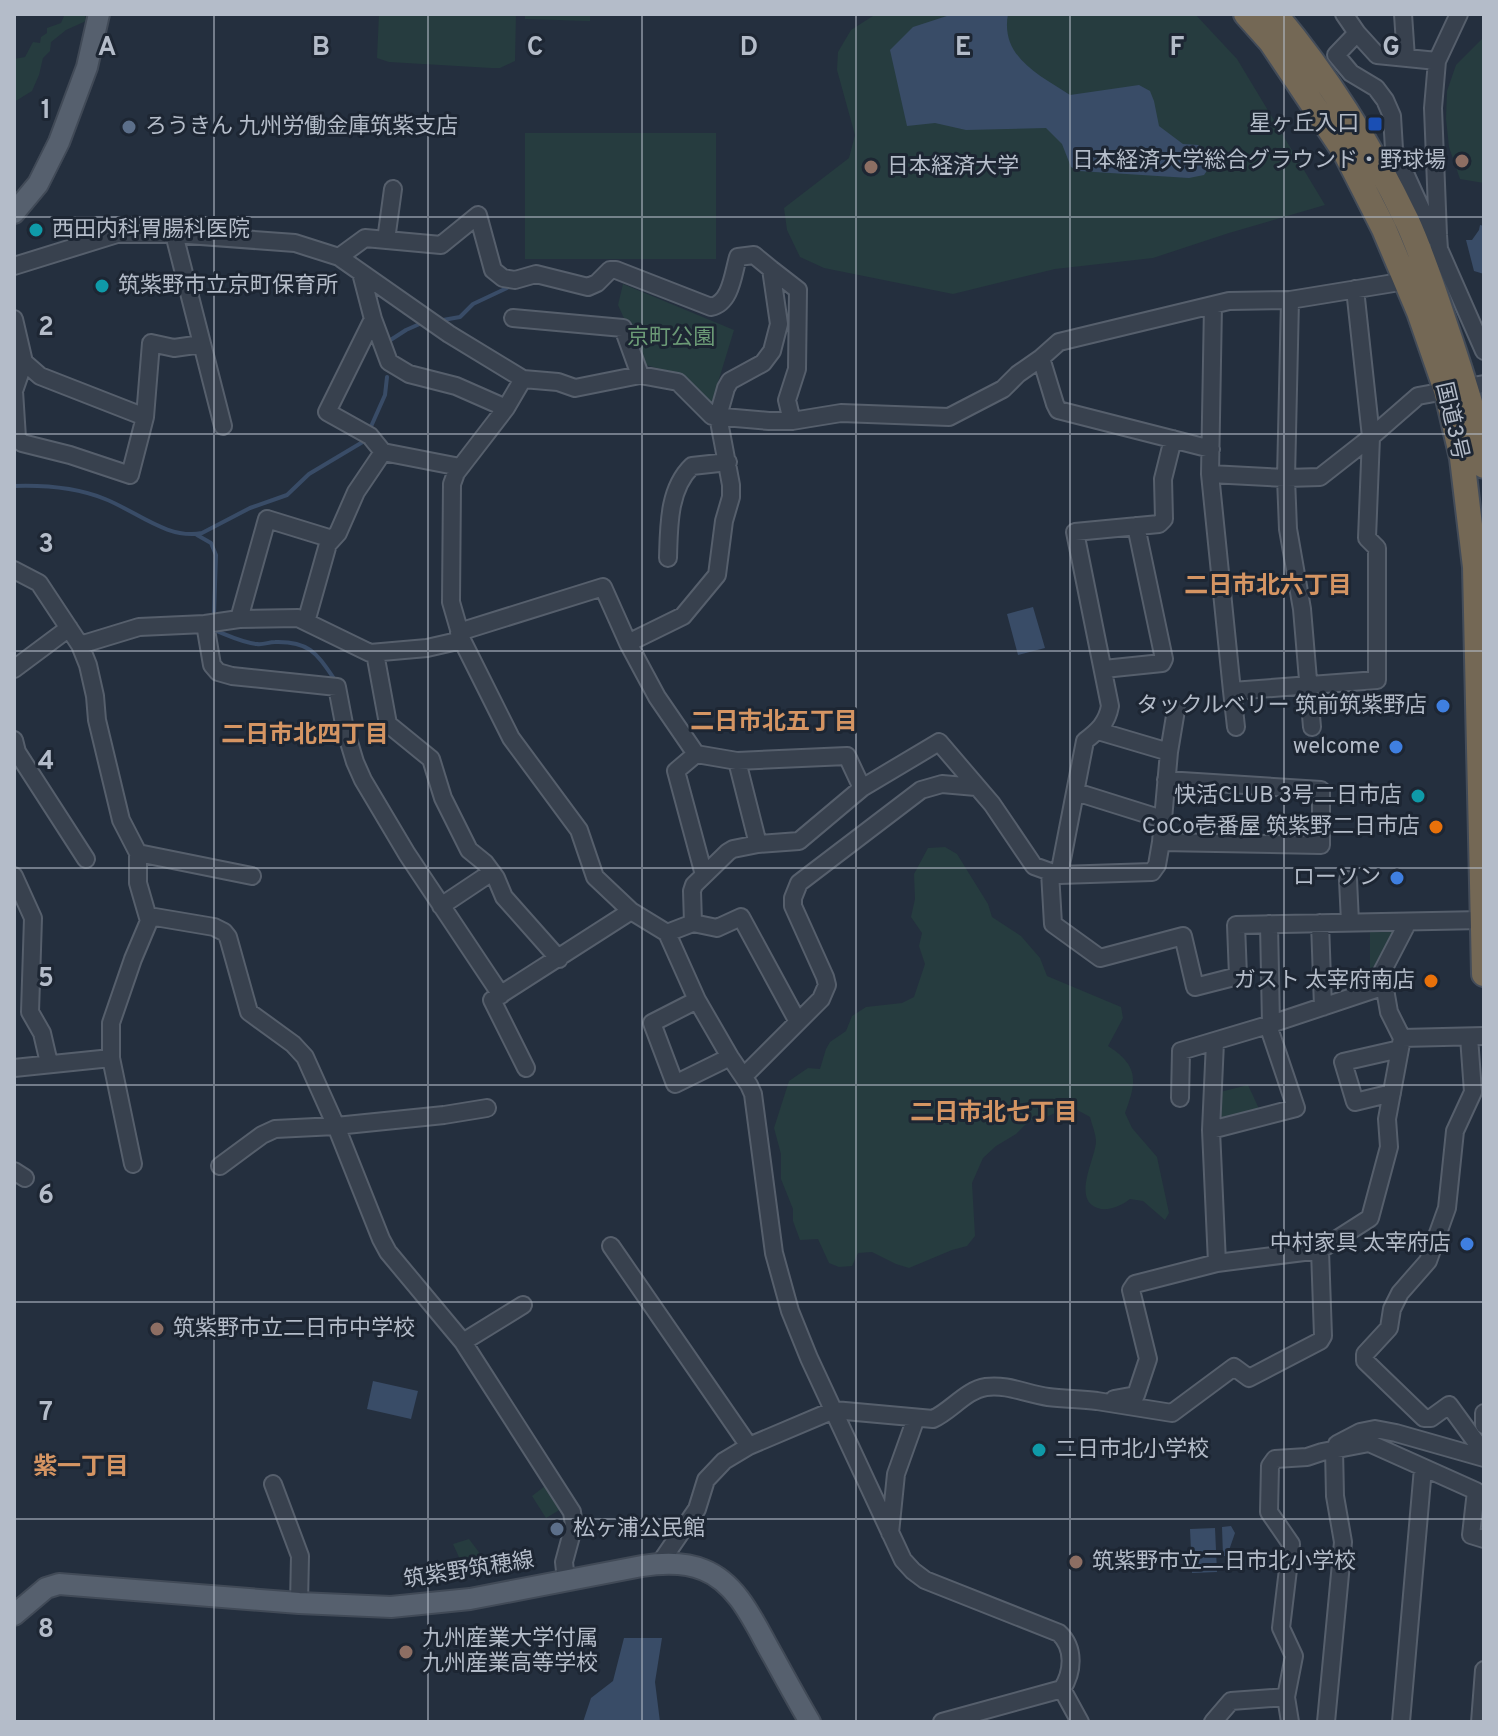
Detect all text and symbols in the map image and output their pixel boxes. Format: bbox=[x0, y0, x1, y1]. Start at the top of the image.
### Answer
text: A bbox=[98, 32, 116, 65]
text: B bbox=[312, 32, 330, 65]
text: C bbox=[527, 32, 543, 65]
text: D bbox=[740, 32, 758, 65]
text: E bbox=[955, 32, 971, 65]
text: F bbox=[1170, 32, 1185, 65]
text: G bbox=[1382, 32, 1400, 65]
text: 1 bbox=[41, 95, 51, 128]
place label: 星ヶ丘入口 bbox=[1249, 111, 1359, 138]
place label: ろうきん 九州労働金庫筑紫支店 bbox=[145, 114, 458, 141]
marker: 星ヶ丘入口 bbox=[1366, 115, 1384, 133]
marker: ろうきん 九州労働金庫筑紫支店 bbox=[120, 118, 138, 136]
place label: 日本経済大学総合グラウンド・野球場 bbox=[1072, 148, 1446, 175]
marker: 日本経済大学総合グラウンド・野球場 bbox=[1453, 152, 1471, 170]
place label: 日本経済大学 bbox=[887, 154, 1019, 181]
marker: 日本経済大学 bbox=[862, 158, 880, 176]
place label: 西田内科胃腸科医院 bbox=[52, 217, 250, 244]
marker: 西田内科胃腸科医院 bbox=[27, 221, 45, 239]
place label: 筑紫野市立京町保育所 bbox=[118, 273, 338, 300]
marker: 筑紫野市立京町保育所 bbox=[93, 277, 111, 295]
text: 2 bbox=[38, 312, 54, 345]
park label: 京町公園 bbox=[627, 325, 715, 352]
street label: 国道3号 bbox=[1429, 379, 1473, 463]
text: 3 bbox=[38, 529, 54, 562]
district label: 二日市北六丁目 bbox=[1184, 572, 1352, 602]
place label: タックルベリー 筑前筑紫野店 bbox=[1136, 693, 1427, 720]
marker: タックルベリー 筑前筑紫野店 bbox=[1434, 697, 1452, 715]
district label: 二日市北五丁目 bbox=[690, 708, 858, 738]
district label: 二日市北四丁目 bbox=[221, 721, 389, 751]
place label: welcome bbox=[1293, 734, 1380, 761]
marker: welcome bbox=[1387, 738, 1405, 756]
text: 4 bbox=[38, 746, 54, 779]
place label: 快活CLUB 3号二日市店 bbox=[1174, 783, 1402, 810]
marker: 快活CLUB 3号二日市店 bbox=[1409, 787, 1427, 805]
place label: CoCo壱番屋 筑紫野二日市店 bbox=[1142, 814, 1420, 841]
marker: CoCo壱番屋 筑紫野二日市店 bbox=[1427, 818, 1445, 836]
place label: ローソン bbox=[1293, 865, 1381, 892]
marker: ローソン bbox=[1388, 869, 1406, 887]
text: 5 bbox=[38, 963, 54, 996]
place label: ガスト 太宰府南店 bbox=[1234, 968, 1415, 995]
marker: ガスト 太宰府南店 bbox=[1422, 972, 1440, 990]
district label: 二日市北七丁目 bbox=[910, 1099, 1078, 1129]
text: 6 bbox=[38, 1180, 54, 1213]
place label: 中村家具 太宰府店 bbox=[1270, 1231, 1451, 1258]
marker: 中村家具 太宰府店 bbox=[1458, 1235, 1476, 1253]
place label: 筑紫野市立二日市中学校 bbox=[173, 1316, 415, 1343]
marker: 筑紫野市立二日市中学校 bbox=[148, 1320, 166, 1338]
text: 7 bbox=[39, 1397, 53, 1430]
place label: 二日市北小学校 bbox=[1055, 1437, 1209, 1464]
marker: 二日市北小学校 bbox=[1030, 1441, 1048, 1459]
district label: 紫一丁目 bbox=[33, 1453, 129, 1483]
place label: 松ヶ浦公民館 bbox=[573, 1516, 705, 1543]
marker: 松ヶ浦公民館 bbox=[548, 1520, 566, 1538]
street label: 筑紫野筑穂線 bbox=[402, 1547, 536, 1595]
place label: 筑紫野市立二日市北小学校 bbox=[1092, 1549, 1356, 1576]
marker: 筑紫野市立二日市北小学校 bbox=[1067, 1553, 1085, 1571]
text: 8 bbox=[38, 1614, 54, 1647]
place label: 九州産業大学付属 九州産業高等学校 bbox=[422, 1626, 598, 1678]
marker: 九州産業大学付属 九州産業高等学校 bbox=[397, 1643, 415, 1661]

